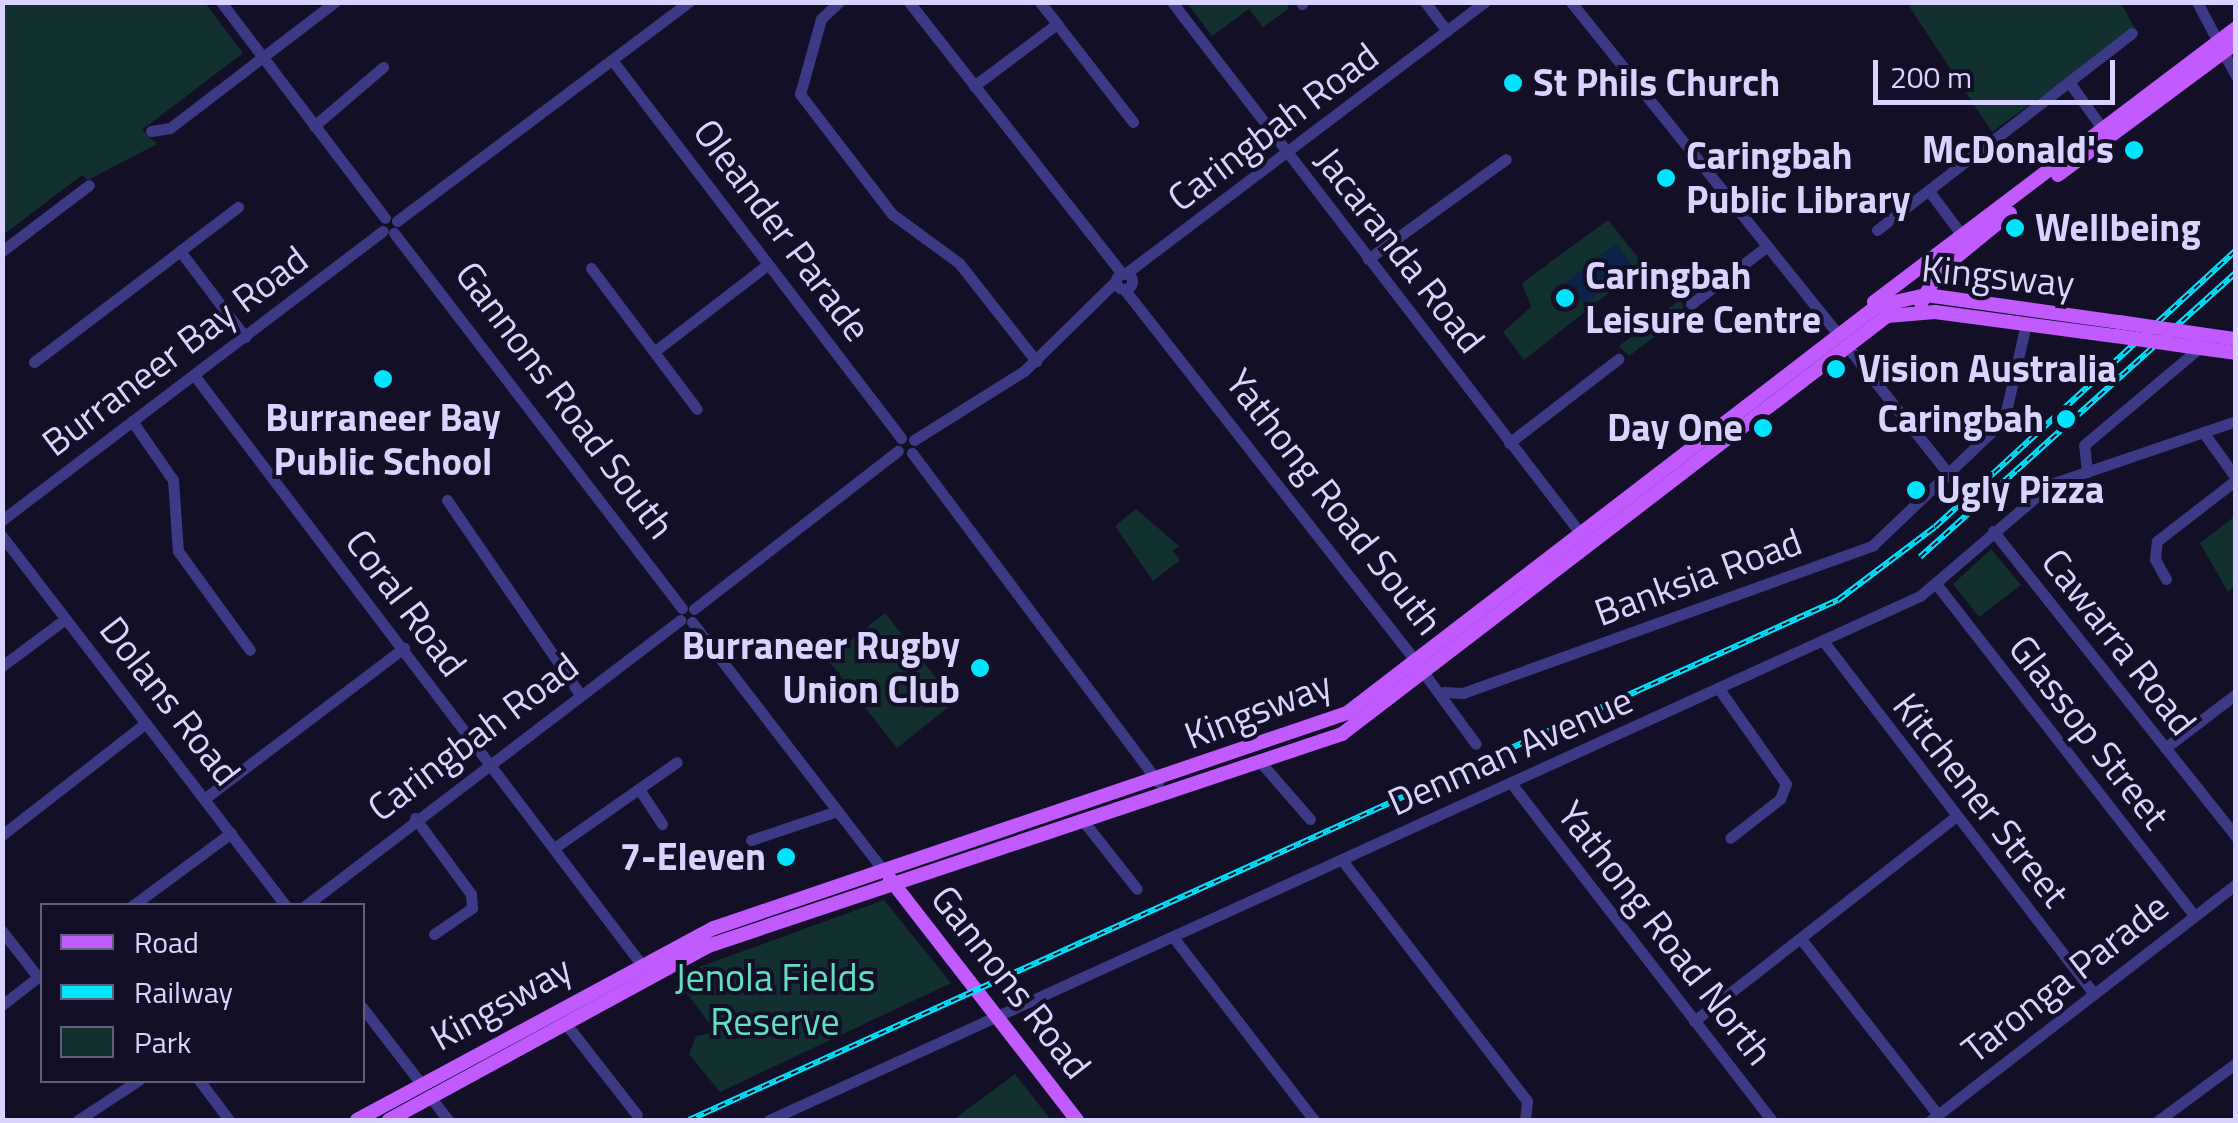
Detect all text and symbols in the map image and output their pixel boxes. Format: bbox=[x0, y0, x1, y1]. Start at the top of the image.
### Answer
street label: Caringbah Road bbox=[1159, 33, 1387, 221]
scale bar bbox=[1878, 40, 2120, 102]
text: 200 m bbox=[1890, 54, 1972, 100]
place label: St Phils Church bbox=[1533, 60, 1780, 106]
marker: St Phils Church bbox=[1502, 72, 1524, 94]
street label: Oleander Parade bbox=[684, 110, 880, 350]
place label: McDonald's bbox=[1922, 127, 2114, 173]
place label: Caringbah Public Library bbox=[1686, 133, 1911, 222]
street label: Jacaranda Road bbox=[1306, 138, 1494, 362]
marker: McDonald's bbox=[2123, 139, 2145, 161]
marker: Caringbah Public Library bbox=[1655, 167, 1677, 189]
place label: Wellbeing bbox=[2035, 205, 2201, 251]
marker: Wellbeing bbox=[2004, 217, 2026, 239]
street label: Burraneer Bay Road bbox=[33, 236, 317, 466]
street label: Kingsway bbox=[1919, 245, 2077, 307]
street label: Gannons Road South bbox=[446, 253, 684, 547]
place label: Caringbah Leisure Centre bbox=[1585, 253, 1821, 342]
marker: Caringbah Leisure Centre bbox=[1554, 287, 1576, 309]
place label: Vision Australia bbox=[1858, 346, 2117, 392]
marker: Vision Australia bbox=[1823, 356, 1849, 382]
street label: Yathong Road South bbox=[1216, 360, 1452, 644]
marker: Burraneer Bay Public School bbox=[372, 368, 394, 390]
place label: Burraneer Bay Public School bbox=[265, 395, 501, 484]
place label: Caringbah bbox=[1878, 396, 2044, 442]
place label: Day One bbox=[1607, 405, 1743, 451]
marker: Caringbah bbox=[2053, 406, 2079, 432]
marker: Day One bbox=[1752, 417, 1774, 439]
place label: Ugly Pizza bbox=[1936, 467, 2104, 513]
marker: Ugly Pizza bbox=[1905, 479, 1927, 501]
street label: Banksia Road bbox=[1588, 519, 1808, 635]
street label: Coral Road bbox=[336, 521, 476, 685]
street label: Cawarra Road bbox=[2032, 540, 2206, 744]
street label: Dolans Road bbox=[90, 608, 250, 794]
place label: Burraneer Rugby Union Club bbox=[682, 623, 960, 712]
street label: Glassop Street bbox=[1999, 626, 2179, 838]
street label: Caringbah Road bbox=[359, 643, 587, 831]
marker: Burraneer Rugby Union Club bbox=[969, 657, 991, 679]
street label: Kingsway bbox=[1178, 661, 1338, 759]
street label: Denman Avenue bbox=[1381, 677, 1639, 825]
street label: Kitchener Street bbox=[1883, 684, 2079, 916]
street label: Yathong Road North bbox=[1548, 792, 1782, 1074]
place label: 7-Eleven bbox=[620, 834, 766, 880]
marker: 7-Eleven bbox=[775, 846, 797, 868]
street label: Gannons Road bbox=[922, 877, 1100, 1087]
street label: Taronga Parade bbox=[1953, 883, 2177, 1073]
legend bbox=[40, 903, 365, 1083]
text: Road bbox=[134, 919, 199, 965]
street label: Kingsway bbox=[423, 946, 579, 1060]
park label: Jenola Fields Reserve bbox=[675, 955, 875, 1044]
text: Railway bbox=[134, 969, 233, 1015]
text: Park bbox=[134, 1019, 191, 1065]

